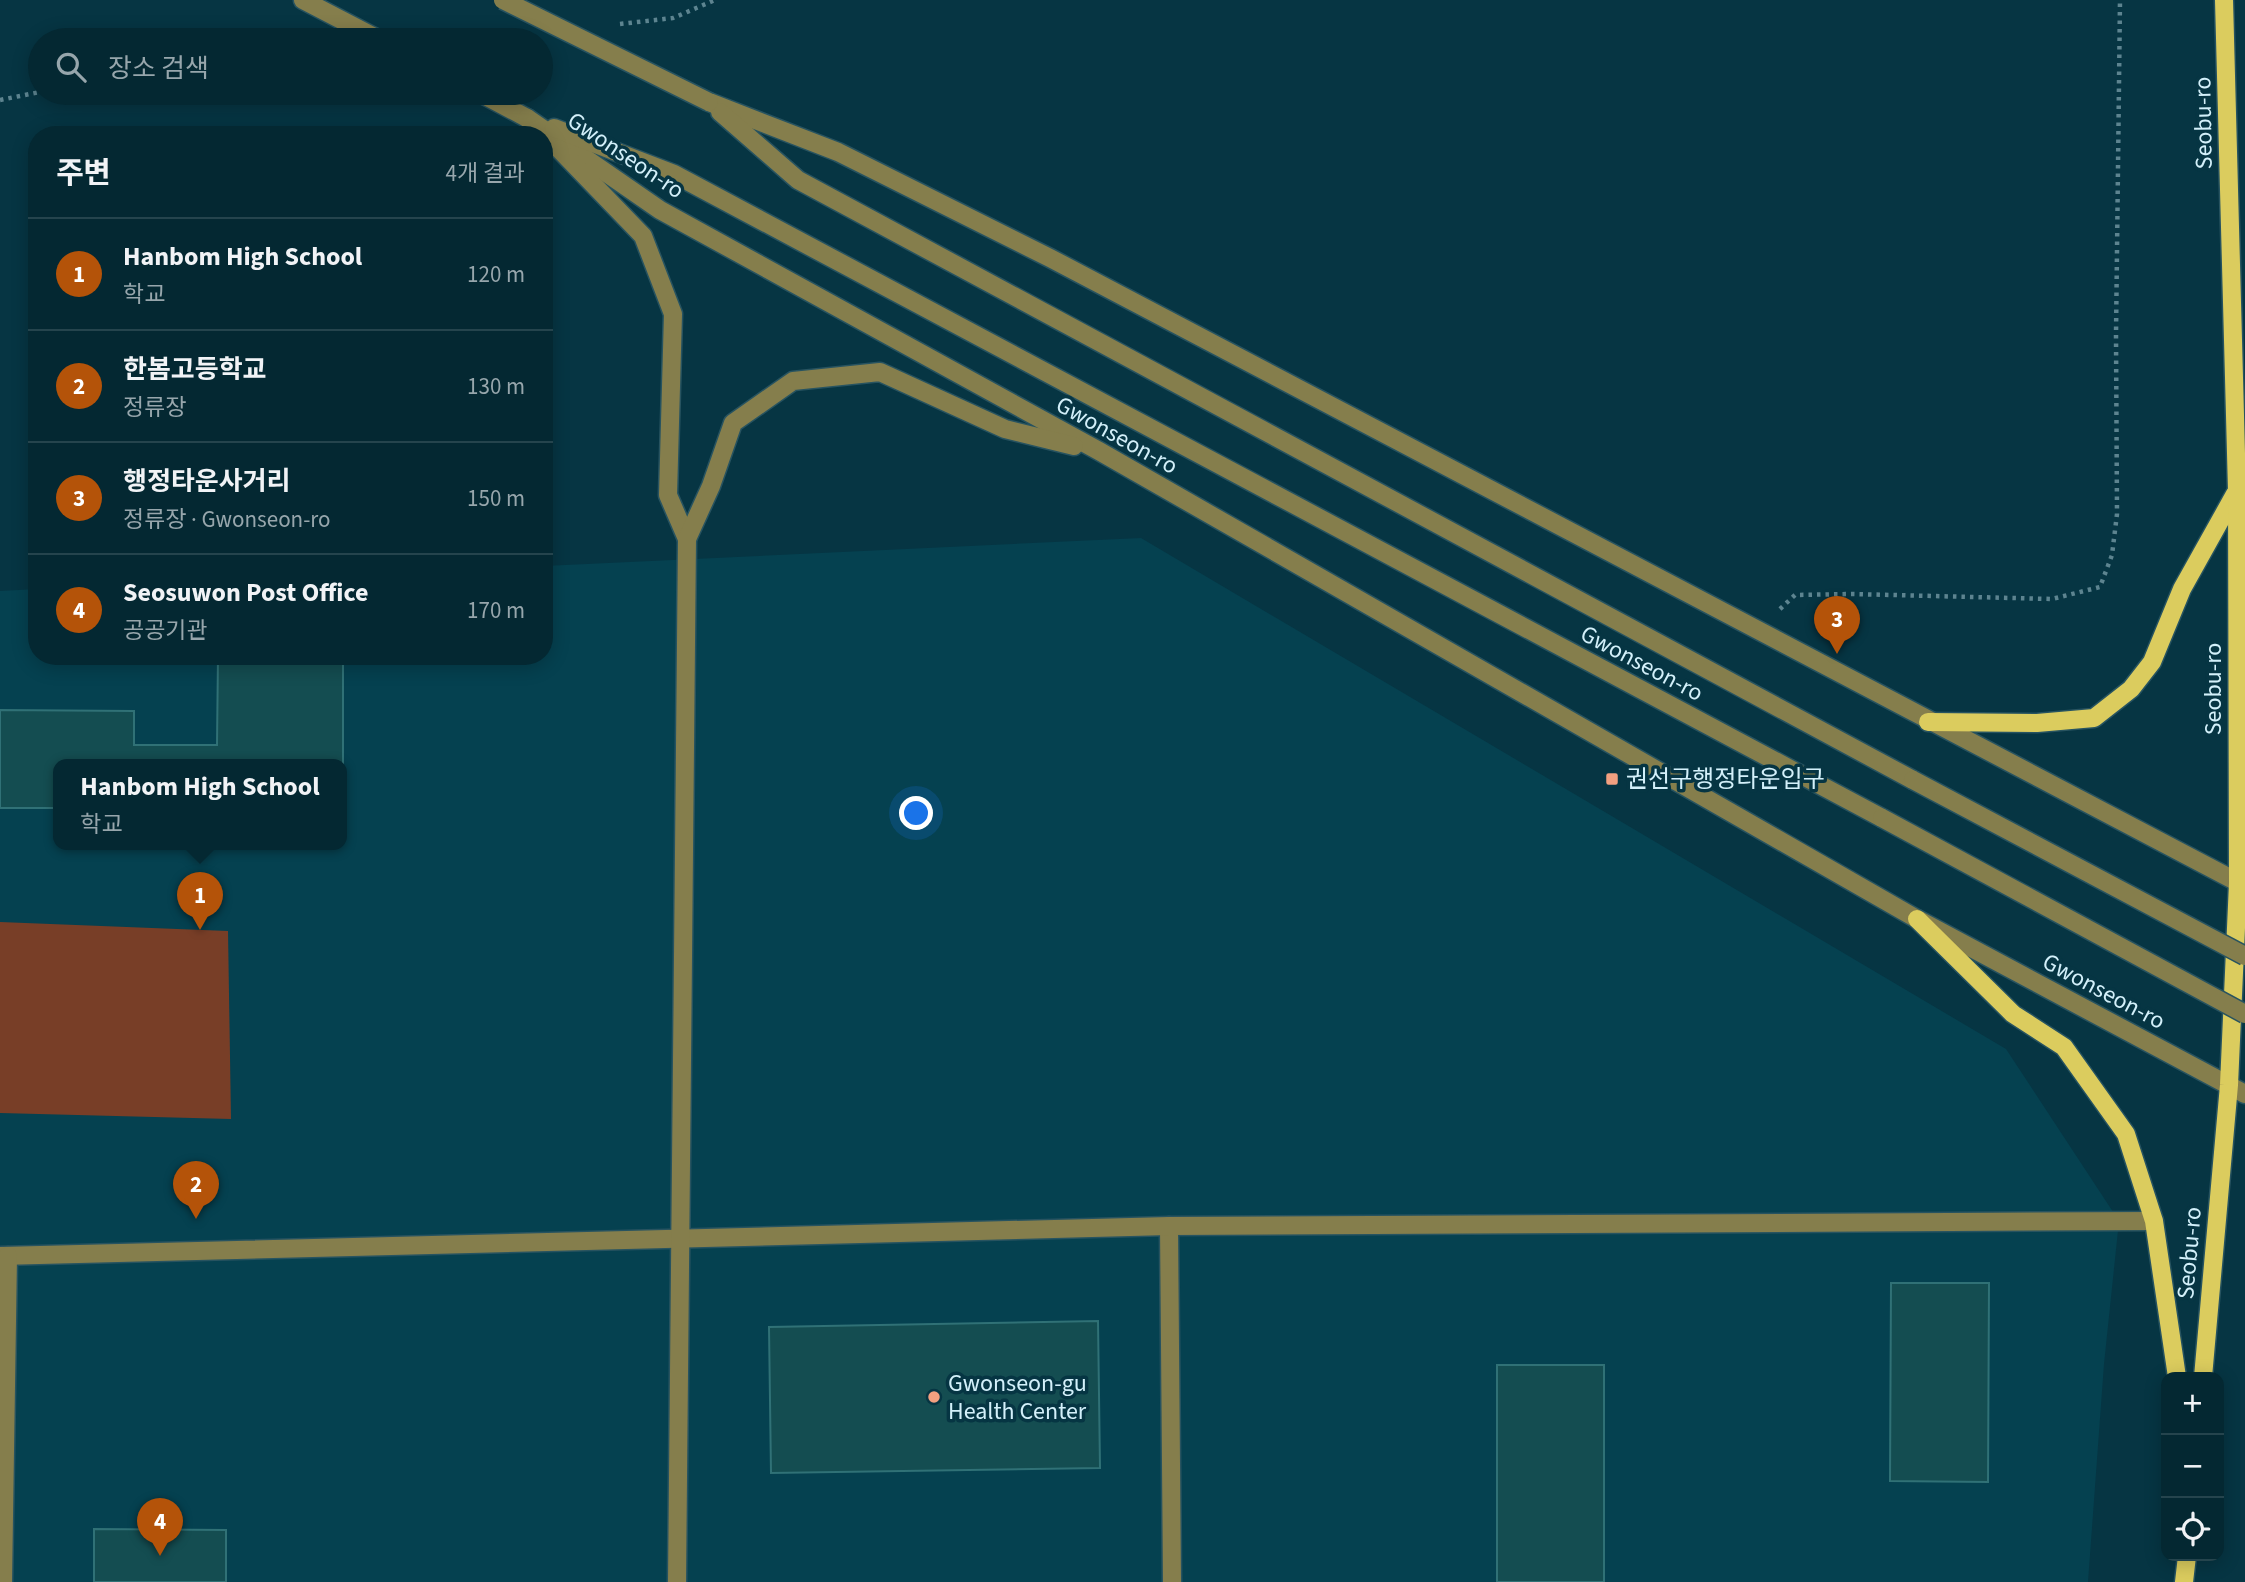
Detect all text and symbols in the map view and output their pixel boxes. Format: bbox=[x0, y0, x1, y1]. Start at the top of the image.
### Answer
search box bbox=[28, 28, 553, 105]
icon: search bbox=[52, 48, 90, 86]
text: 장소 검색 bbox=[108, 50, 209, 87]
street label: Seobu-ro bbox=[2185, 76, 2222, 170]
street label: Gwonseon-ro bbox=[560, 103, 691, 208]
text: 주변 bbox=[56, 152, 111, 195]
text: 4개 결과 bbox=[445, 157, 525, 190]
text: Hanbom High School bbox=[123, 238, 362, 275]
text: 1 bbox=[73, 258, 85, 291]
text: 120 m bbox=[467, 258, 525, 291]
text: 학교 bbox=[123, 278, 165, 311]
text: 한봄고등학교 bbox=[123, 351, 267, 388]
text: 2 bbox=[73, 370, 85, 403]
text: 130 m bbox=[467, 370, 525, 403]
street label: Gwonseon-ro bbox=[1049, 387, 1184, 483]
text: 정류장 bbox=[123, 391, 186, 424]
text: 행정타운사거리 bbox=[123, 463, 290, 500]
text: 3 bbox=[73, 482, 85, 515]
text: 150 m bbox=[467, 482, 525, 515]
text: 정류장 · Gwonseon-ro bbox=[123, 503, 331, 536]
text: Seosuwon Post Office bbox=[123, 574, 368, 611]
text: 4 bbox=[73, 594, 85, 627]
text: 170 m bbox=[467, 594, 525, 627]
pin: 3 bbox=[1814, 596, 1860, 654]
text: 공공기관 bbox=[123, 614, 208, 647]
street label: Gwonseon-ro bbox=[1574, 616, 1709, 711]
street label: Seobu-ro bbox=[2196, 643, 2231, 735]
popup bbox=[53, 759, 347, 850]
place label: 권선구행정타운입구 bbox=[1626, 762, 1825, 797]
text: Hanbom High School bbox=[80, 768, 320, 805]
marker: 권선구행정타운입구 bbox=[1604, 771, 1620, 787]
your location bbox=[899, 796, 933, 830]
text: 학교 bbox=[80, 808, 123, 841]
pin: 1 bbox=[177, 872, 223, 930]
street label: Gwonseon-ro bbox=[2036, 944, 2171, 1039]
pin: 2 bbox=[173, 1161, 219, 1219]
street label: Seobu-ro bbox=[2168, 1205, 2211, 1301]
place label: Gwonseon-gu Health Center bbox=[948, 1366, 1087, 1429]
map controls bbox=[2161, 1372, 2224, 1561]
button: + bbox=[2161, 1372, 2224, 1435]
marker: Gwonseon-gu Health Center bbox=[926, 1389, 942, 1405]
button: − bbox=[2161, 1435, 2224, 1498]
pin: 4 bbox=[137, 1498, 183, 1556]
button: locate bbox=[2161, 1498, 2224, 1561]

